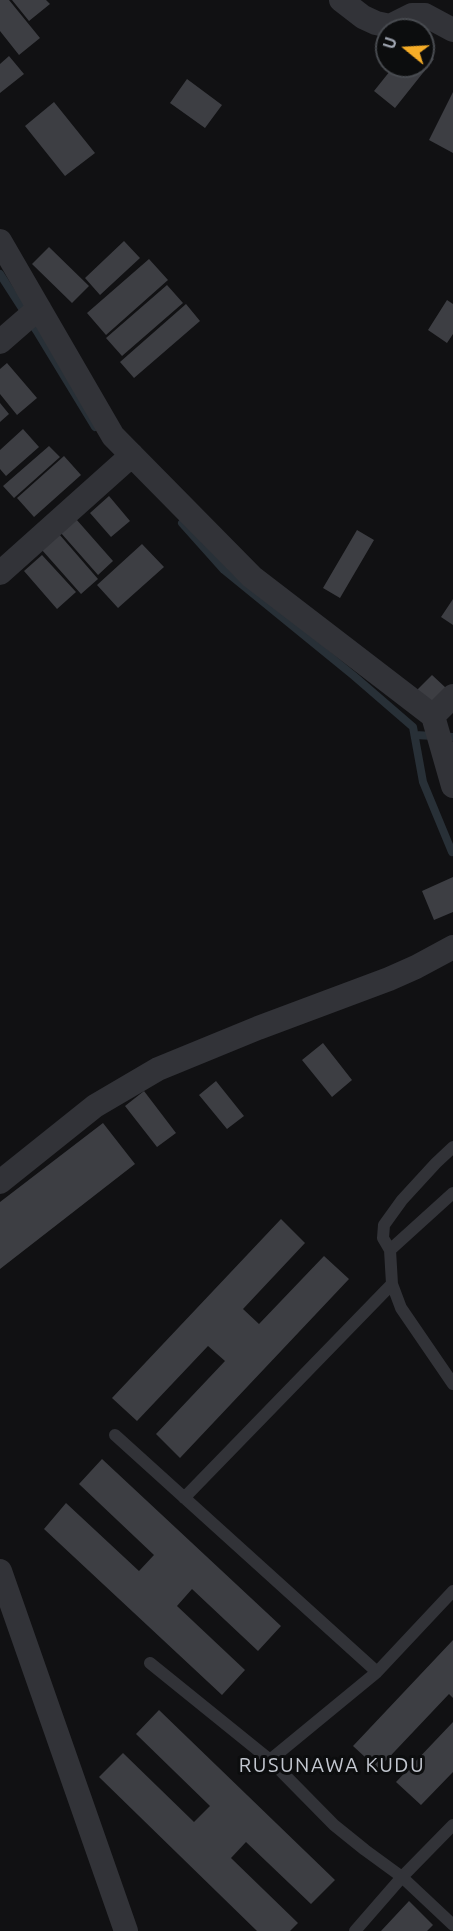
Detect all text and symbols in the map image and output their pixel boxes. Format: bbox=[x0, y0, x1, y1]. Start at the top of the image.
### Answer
north arrow bbox=[375, 18, 435, 78]
text: U bbox=[379, 35, 400, 51]
district label: RUSUNAWA KUDU bbox=[239, 1753, 425, 1777]

